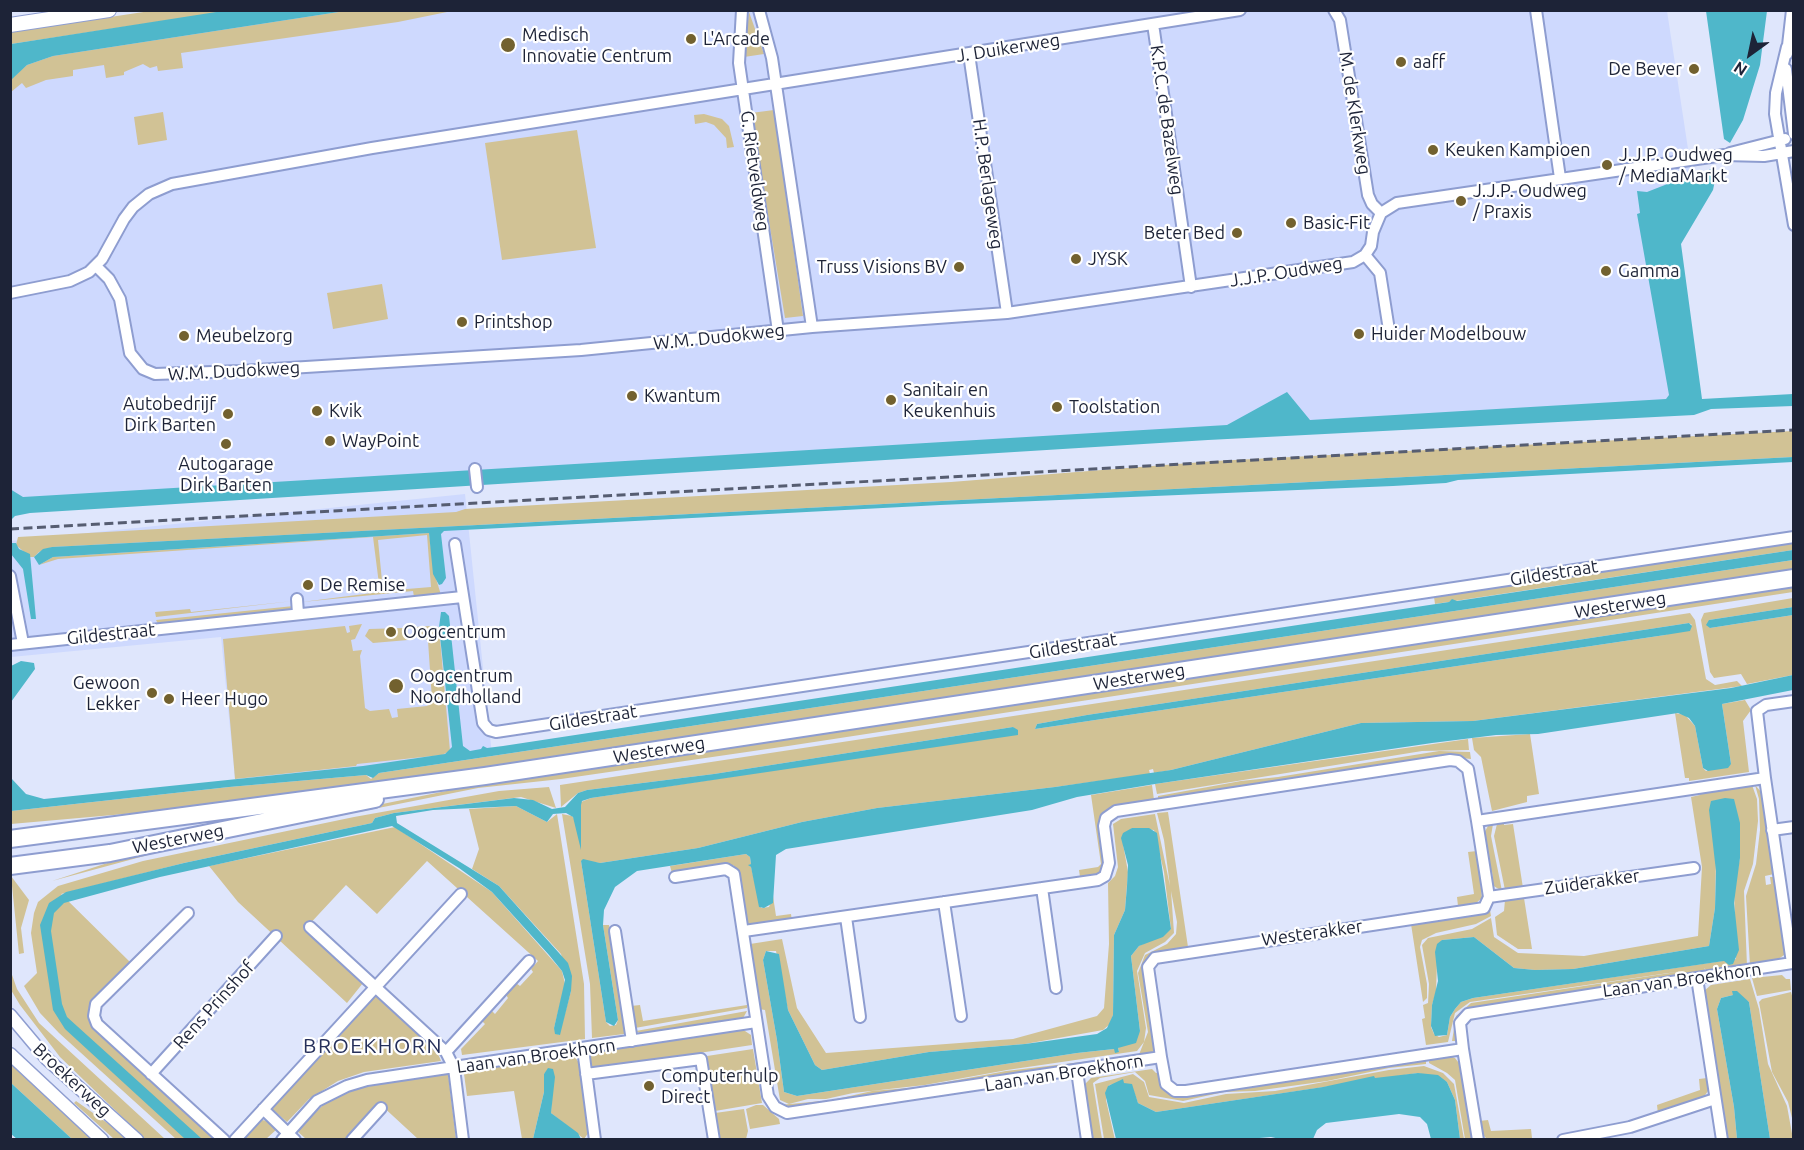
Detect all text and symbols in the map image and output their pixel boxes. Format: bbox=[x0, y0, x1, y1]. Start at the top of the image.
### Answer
place label: Medisch Innovatie Centrum bbox=[522, 24, 672, 66]
north arrow bbox=[1720, 24, 1780, 84]
place label: L'Arcade bbox=[703, 28, 770, 50]
street label: J. Duikerweg bbox=[955, 29, 1061, 67]
marker: L'Arcade bbox=[684, 32, 698, 46]
marker: Medisch Innovatie Centrum bbox=[499, 36, 517, 54]
street label: K.P.C. de Bazelweg bbox=[1146, 44, 1188, 196]
street label: M. de Klerkweg bbox=[1335, 50, 1375, 176]
place label: aaff bbox=[1413, 51, 1445, 73]
marker: aaff bbox=[1394, 55, 1408, 69]
place label: De Bever bbox=[1608, 58, 1682, 80]
text: N bbox=[1730, 58, 1750, 80]
marker: De Bever bbox=[1687, 62, 1701, 76]
street label: G. Rietveldweg bbox=[736, 109, 774, 233]
street label: H.P. Berlageweg bbox=[968, 117, 1008, 251]
place label: Keuken Kampioen bbox=[1445, 139, 1590, 161]
marker: Keuken Kampioen bbox=[1426, 143, 1440, 157]
place label: J.J.P. Oudweg / MediaMarkt bbox=[1619, 144, 1733, 186]
marker: J.J.P. Oudweg / MediaMarkt bbox=[1600, 158, 1614, 172]
place label: J.J.P. Oudweg / Praxis bbox=[1473, 180, 1587, 222]
marker: J.J.P. Oudweg / Praxis bbox=[1454, 194, 1468, 208]
place label: Basic-Fit bbox=[1303, 212, 1370, 234]
marker: Basic-Fit bbox=[1284, 216, 1298, 230]
place label: Beter Bed bbox=[1144, 222, 1225, 244]
marker: Beter Bed bbox=[1230, 226, 1244, 240]
place label: JYSK bbox=[1088, 248, 1128, 270]
marker: JYSK bbox=[1069, 252, 1083, 266]
street label: J.J.P. Oudweg bbox=[1228, 252, 1344, 292]
place label: Truss Visions BV bbox=[817, 256, 947, 278]
marker: Truss Visions BV bbox=[952, 260, 966, 274]
place label: Gamma bbox=[1618, 260, 1680, 282]
marker: Gamma bbox=[1599, 264, 1613, 278]
place label: Printshop bbox=[474, 311, 552, 333]
marker: Printshop bbox=[455, 315, 469, 329]
street label: W.M. Dudokweg bbox=[652, 319, 786, 355]
place label: Huider Modelbouw bbox=[1371, 323, 1526, 345]
place label: Meubelzorg bbox=[196, 325, 293, 347]
marker: Huider Modelbouw bbox=[1352, 327, 1366, 341]
marker: Meubelzorg bbox=[177, 329, 191, 343]
street label: W.M. Dudokweg bbox=[167, 357, 301, 385]
place label: Sanitair en Keukenhuis bbox=[903, 379, 996, 422]
place label: Kwantum bbox=[644, 385, 721, 407]
marker: Kwantum bbox=[625, 389, 639, 403]
place label: Autobedrijf Dirk Barten bbox=[123, 393, 216, 436]
marker: Sanitair en Keukenhuis bbox=[884, 393, 898, 407]
place label: Toolstation bbox=[1069, 396, 1160, 418]
place label: Kvik bbox=[329, 400, 362, 422]
marker: Toolstation bbox=[1050, 400, 1064, 414]
marker: Kvik bbox=[310, 404, 324, 418]
marker: Autobedrijf Dirk Barten bbox=[221, 407, 235, 421]
place label: WayPoint bbox=[342, 430, 419, 452]
marker: WayPoint bbox=[323, 434, 337, 448]
marker: Autogarage Dirk Barten bbox=[219, 437, 233, 451]
place label: Autogarage Dirk Barten bbox=[178, 453, 274, 496]
street label: Gildestraat bbox=[1508, 555, 1600, 591]
place label: De Remise bbox=[320, 574, 406, 596]
marker: De Remise bbox=[301, 578, 315, 592]
street label: Westerweg bbox=[1573, 587, 1667, 623]
street label: Gildestraat bbox=[66, 619, 156, 649]
place label: Oogcentrum bbox=[403, 621, 506, 643]
marker: Oogcentrum bbox=[384, 625, 398, 639]
street label: Gildestraat bbox=[1027, 628, 1119, 664]
street label: Westerweg bbox=[1092, 659, 1186, 695]
place label: Oogcentrum Noordholland bbox=[410, 665, 522, 708]
place label: Gewoon Lekker bbox=[73, 672, 140, 714]
marker: Oogcentrum Noordholland bbox=[387, 677, 405, 695]
marker: Gewoon Lekker bbox=[145, 686, 159, 700]
place label: Heer Hugo bbox=[181, 688, 268, 710]
marker: Heer Hugo bbox=[162, 692, 176, 706]
street label: Gildestraat bbox=[547, 700, 639, 736]
street label: Westerweg bbox=[612, 732, 706, 768]
street label: Westerweg bbox=[131, 820, 225, 858]
street label: Zuiderakker bbox=[1543, 865, 1641, 899]
street label: Westerakker bbox=[1260, 915, 1364, 951]
street label: Rens Prinshof bbox=[169, 957, 259, 1053]
street label: Laan van Broekhorn bbox=[1601, 958, 1763, 1002]
district label: BROEKHORN bbox=[303, 1033, 443, 1059]
street label: Laan van Broekhorn bbox=[455, 1034, 617, 1078]
street label: Broekerweg bbox=[28, 1038, 116, 1122]
street label: Laan van Broekhorn bbox=[983, 1050, 1145, 1096]
place label: Computerhulp Direct bbox=[661, 1065, 778, 1108]
marker: Computerhulp Direct bbox=[642, 1079, 656, 1093]

